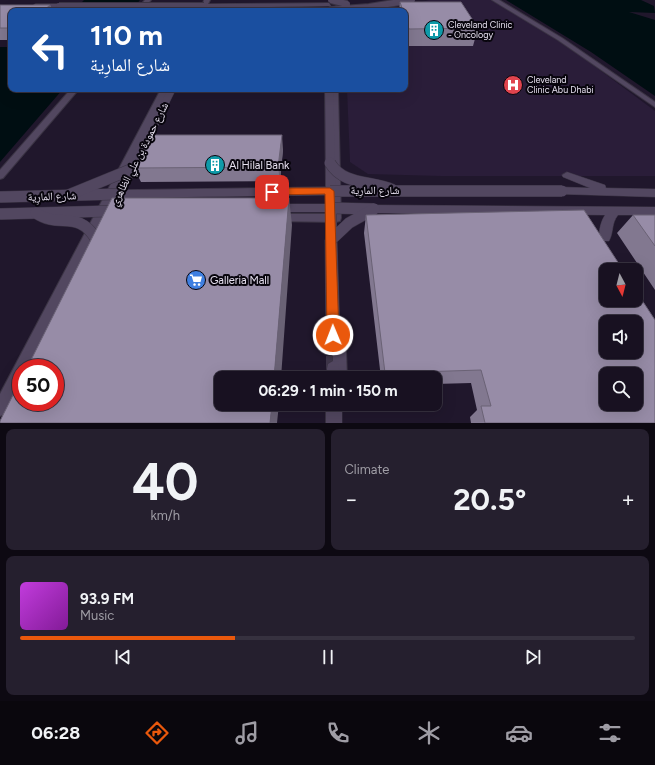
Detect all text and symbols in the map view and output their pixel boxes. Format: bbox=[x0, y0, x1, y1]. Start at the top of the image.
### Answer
text: 110 m bbox=[90, 18, 163, 52]
building icon: Cleveland Clinic - Oncology bbox=[423, 19, 445, 41]
place label: Cleveland Clinic - Oncology bbox=[448, 19, 513, 40]
icon: left bbox=[24, 24, 76, 76]
text: شارع المارِية bbox=[90, 54, 170, 76]
hospital icon: Cleveland Clinic Abu Dhabi bbox=[502, 74, 524, 96]
place label: Cleveland Clinic Abu Dhabi bbox=[527, 74, 594, 95]
street label: شارع حمودة بن علي الظاهري bbox=[108, 100, 173, 209]
building icon: Al Hilal Bank bbox=[204, 154, 226, 176]
place label: Al Hilal Bank bbox=[229, 159, 290, 172]
pin bbox=[255, 175, 289, 209]
icon: arrive bbox=[261, 181, 283, 203]
street label: شارع المارِية bbox=[351, 184, 399, 198]
street label: شارع المارِية bbox=[27, 189, 77, 205]
north arrow bbox=[599, 263, 643, 307]
map controls bbox=[599, 263, 643, 411]
supermarket icon: Galleria Mall bbox=[185, 269, 207, 291]
place label: Galleria Mall bbox=[210, 274, 269, 287]
position arrow bbox=[312, 314, 354, 356]
button: sound bbox=[599, 315, 643, 359]
speed limit sign: 50 bbox=[12, 359, 64, 411]
button: search bbox=[599, 367, 643, 411]
text: 06:29 · 1 min · 150 m bbox=[258, 382, 398, 400]
text: 40 bbox=[132, 451, 199, 513]
text: Climate bbox=[345, 462, 389, 477]
text: 20.5° bbox=[453, 481, 526, 518]
text: − bbox=[345, 486, 358, 513]
text: + bbox=[621, 486, 635, 513]
text: km/h bbox=[150, 508, 180, 523]
text: 93.9 FM bbox=[80, 590, 134, 608]
text: Music bbox=[80, 608, 114, 623]
icon: previous bbox=[112, 646, 134, 668]
icon: pause bbox=[317, 646, 339, 668]
icon: next bbox=[522, 646, 544, 668]
icon: directions bbox=[143, 719, 171, 747]
icon: music bbox=[233, 719, 261, 747]
icon: phone bbox=[324, 719, 352, 747]
icon: climate bbox=[415, 719, 443, 747]
icon: car bbox=[505, 719, 533, 747]
icon: filters bbox=[596, 719, 624, 747]
text: 06:28 bbox=[31, 722, 80, 744]

